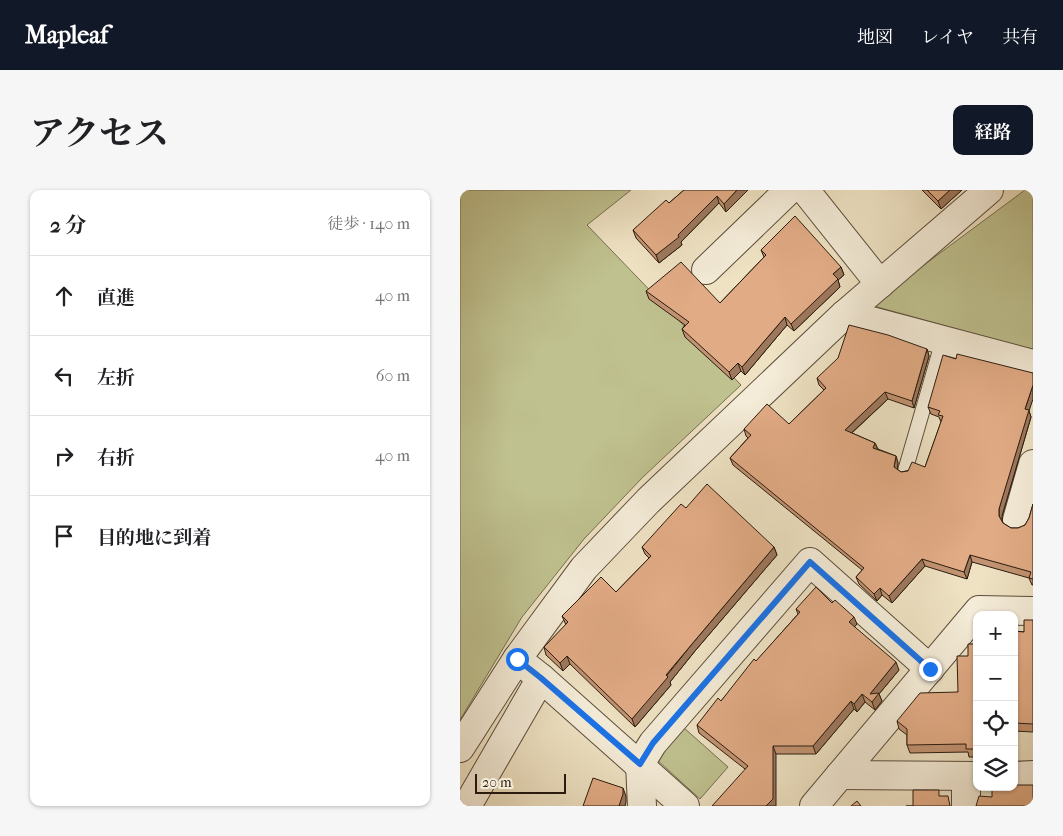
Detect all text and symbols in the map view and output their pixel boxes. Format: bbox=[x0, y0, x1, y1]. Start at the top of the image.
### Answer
text: Mapleaf bbox=[25, 21, 108, 49]
text: 地図 bbox=[857, 27, 893, 48]
text: レイヤ bbox=[921, 27, 974, 48]
text: 共有 bbox=[1002, 27, 1038, 48]
button: 経路 bbox=[953, 105, 1033, 155]
text: アクセス bbox=[30, 113, 169, 154]
text: 2 分 bbox=[50, 213, 86, 237]
text: 徒歩 · 140 m bbox=[327, 214, 410, 233]
icon: ahead bbox=[50, 282, 78, 310]
text: 40 m bbox=[375, 286, 410, 305]
text: 直進 bbox=[97, 287, 135, 309]
icon: left bbox=[50, 362, 78, 390]
text: 60 m bbox=[376, 366, 410, 385]
text: 左折 bbox=[97, 367, 135, 389]
icon: right bbox=[50, 442, 78, 470]
text: 40 m bbox=[375, 446, 410, 465]
text: 右折 bbox=[97, 447, 135, 469]
icon: arrive bbox=[50, 522, 78, 550]
text: 目的地に到着 bbox=[97, 527, 211, 549]
map controls bbox=[973, 611, 1018, 791]
button: + bbox=[973, 611, 1018, 656]
route start bbox=[506, 648, 529, 671]
button: − bbox=[973, 656, 1018, 701]
route end bbox=[919, 658, 942, 681]
button: locate bbox=[973, 701, 1018, 746]
button: layers bbox=[973, 746, 1018, 791]
scale bar bbox=[475, 771, 566, 794]
text: 20 m bbox=[482, 774, 512, 791]

